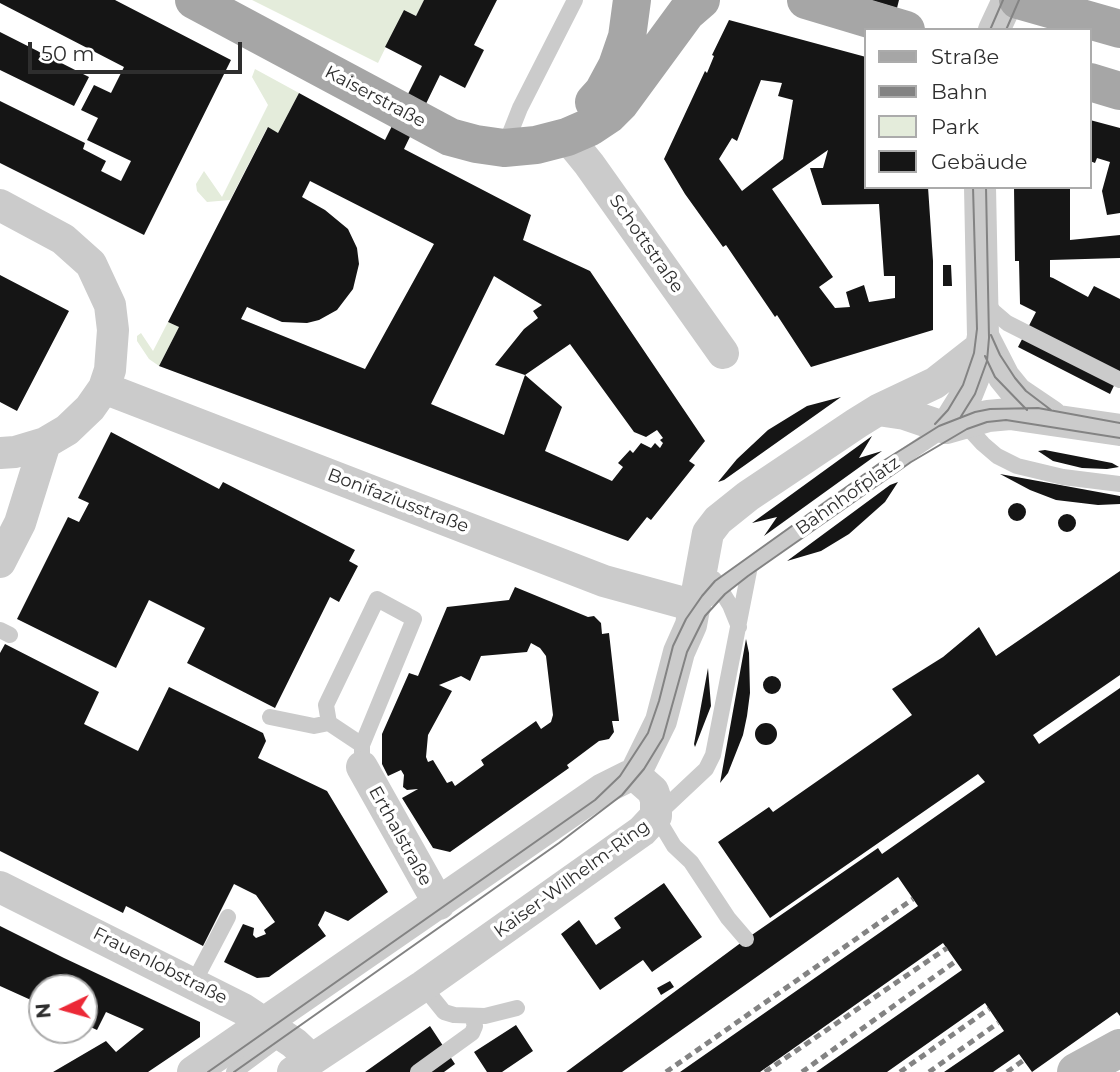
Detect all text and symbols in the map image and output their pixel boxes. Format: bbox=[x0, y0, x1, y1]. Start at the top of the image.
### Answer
scale bar bbox=[32, 28, 245, 72]
legend bbox=[864, 28, 1092, 189]
text: 50 m bbox=[41, 41, 95, 66]
text: Straße bbox=[931, 44, 999, 69]
street label: Kaiserstraße bbox=[321, 61, 429, 133]
text: Bahn bbox=[931, 79, 988, 104]
text: Park bbox=[931, 114, 979, 139]
text: Gebäude bbox=[931, 149, 1028, 174]
street label: Schottstraße bbox=[604, 191, 688, 297]
street label: Bahnhofplatz bbox=[792, 452, 904, 540]
street label: Bonifaziusstraße bbox=[324, 464, 472, 538]
street label: Erthalstraße bbox=[364, 782, 436, 890]
street label: Kaiser-Wilhelm-Ring bbox=[490, 815, 654, 943]
street label: Frauenlobstraße bbox=[89, 923, 231, 1009]
north arrow bbox=[28, 974, 98, 1044]
text: N bbox=[31, 1002, 56, 1019]

